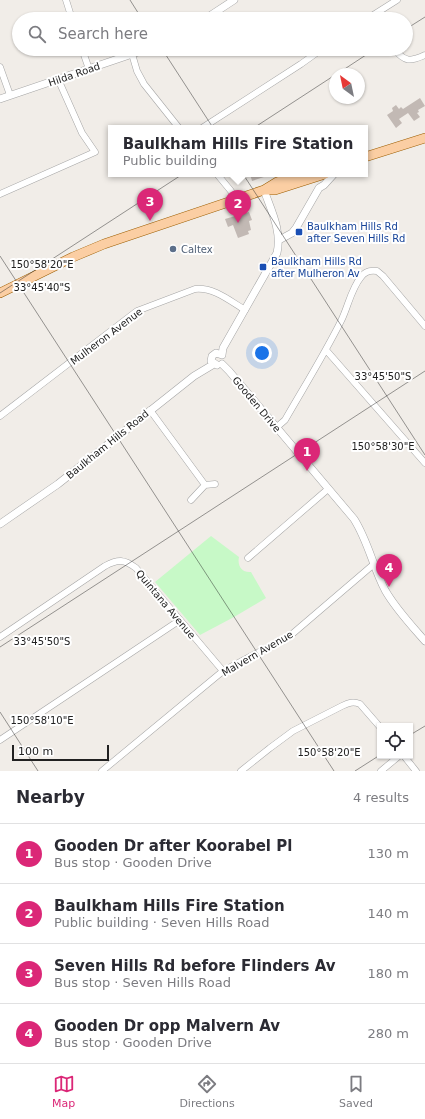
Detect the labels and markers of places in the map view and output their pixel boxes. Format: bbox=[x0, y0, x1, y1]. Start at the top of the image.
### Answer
pin: 3 bbox=[137, 188, 163, 221]
pin: 2 bbox=[225, 190, 251, 223]
place label: Baulkham Hills Rd after Seven Hills Rd bbox=[307, 221, 405, 244]
marker: Baulkham Hills Rd after Seven Hills Rd bbox=[294, 227, 304, 237]
marker: Caltex bbox=[168, 244, 178, 254]
place label: Caltex bbox=[181, 244, 213, 255]
place label: Baulkham Hills Rd after Mulheron Av bbox=[271, 256, 362, 279]
marker: Baulkham Hills Rd after Mulheron Av bbox=[258, 262, 268, 272]
pin: 1 bbox=[294, 438, 320, 471]
pin: 4 bbox=[376, 554, 402, 587]

